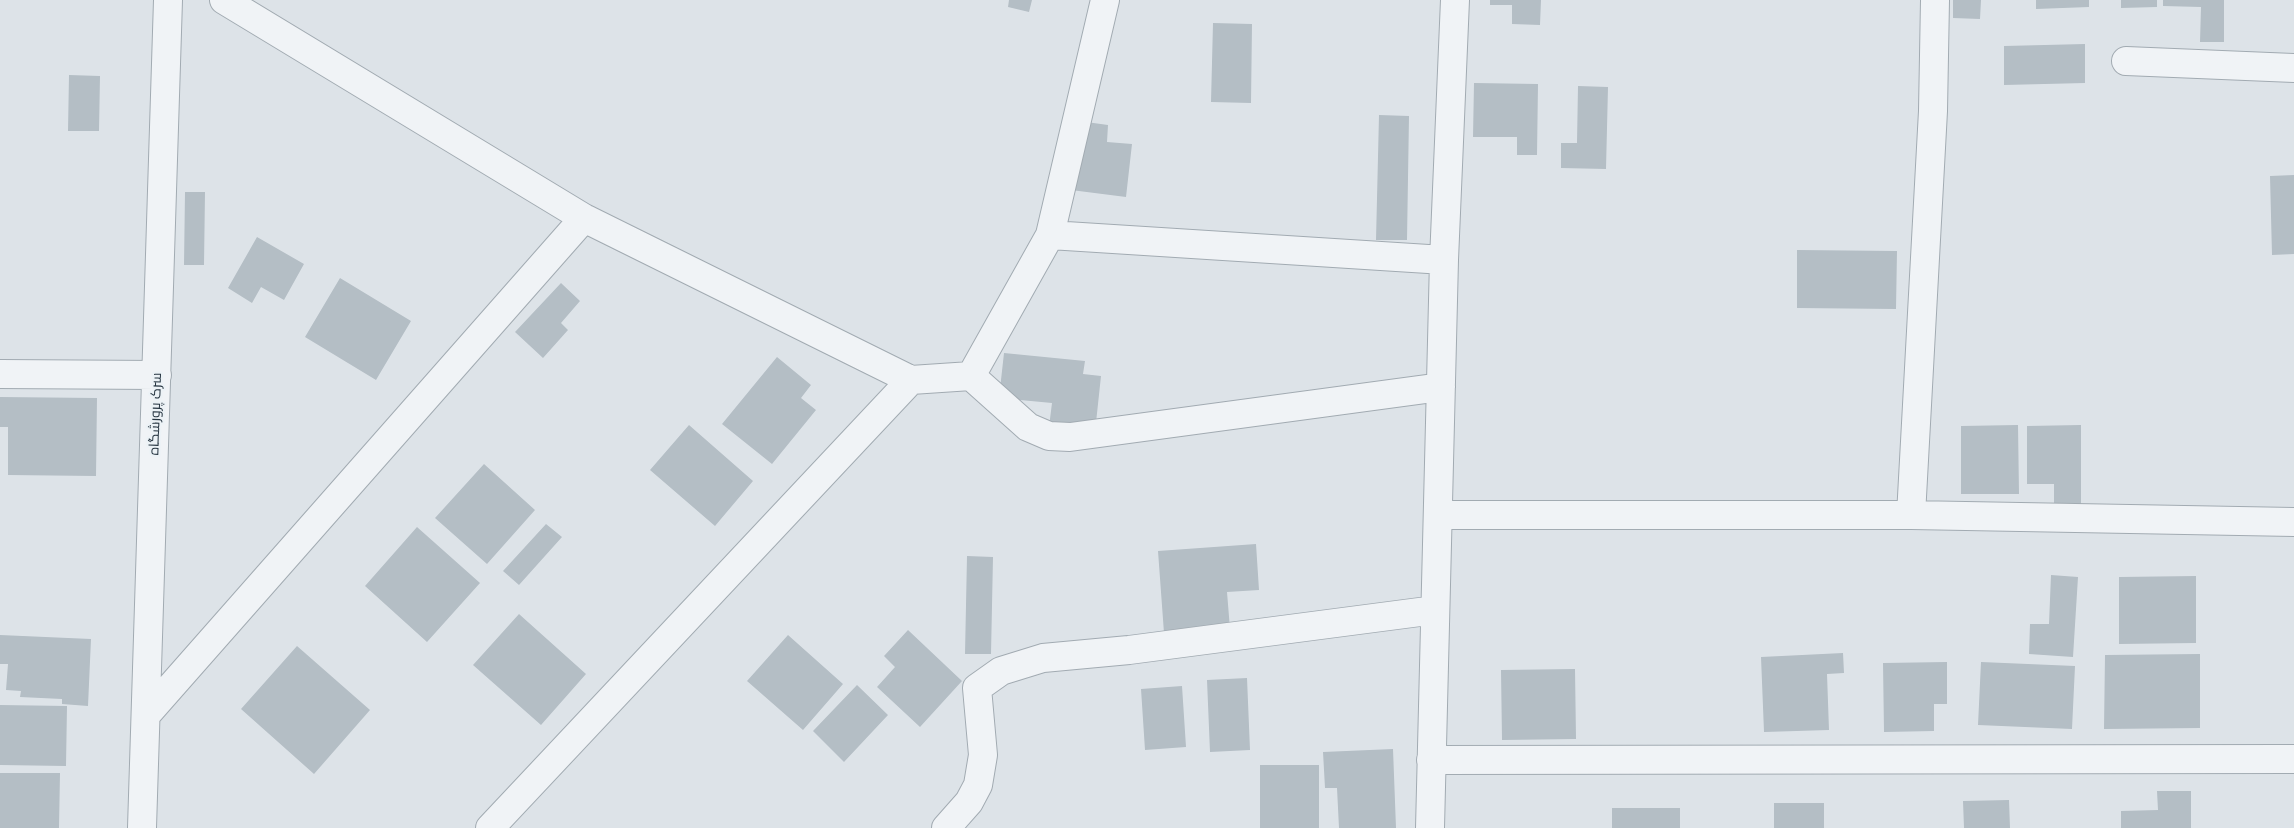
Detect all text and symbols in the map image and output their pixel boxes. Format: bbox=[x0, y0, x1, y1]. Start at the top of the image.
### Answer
street label: سرک پرورشگاه bbox=[145, 372, 165, 456]

